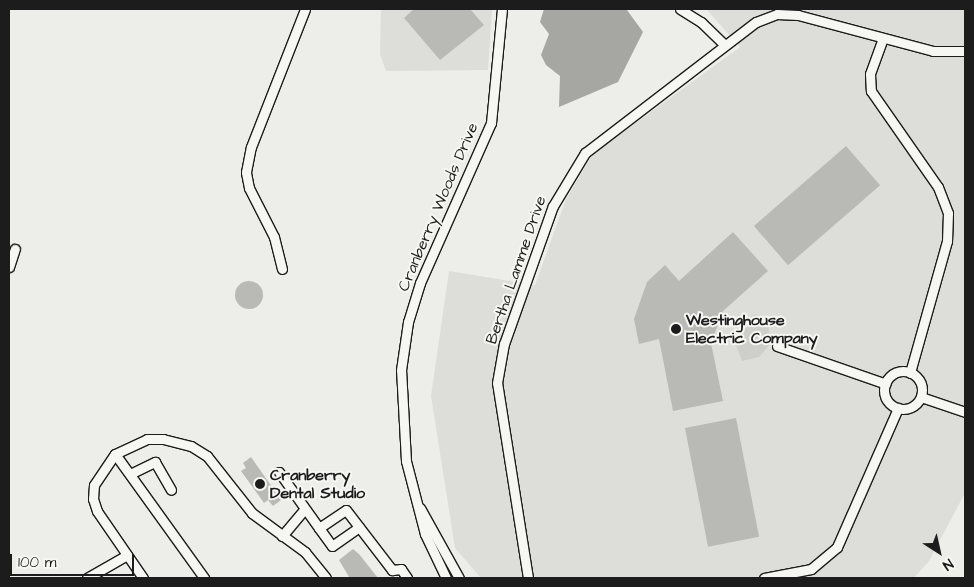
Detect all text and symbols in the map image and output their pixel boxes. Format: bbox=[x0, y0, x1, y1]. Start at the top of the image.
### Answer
street label: Cranberry Woods Drive bbox=[394, 120, 482, 294]
street label: Bertha Lamme Drive bbox=[482, 193, 550, 347]
place label: Westinghouse Electric Company bbox=[686, 310, 818, 348]
marker: Westinghouse Electric Company bbox=[670, 323, 682, 335]
place label: Cranberry Dental Studio bbox=[270, 465, 365, 503]
marker: Cranberry Dental Studio bbox=[254, 478, 266, 490]
north arrow bbox=[914, 527, 964, 577]
scale bar bbox=[12, 544, 136, 576]
text: 100 m bbox=[18, 552, 57, 573]
text: N bbox=[938, 554, 957, 575]

